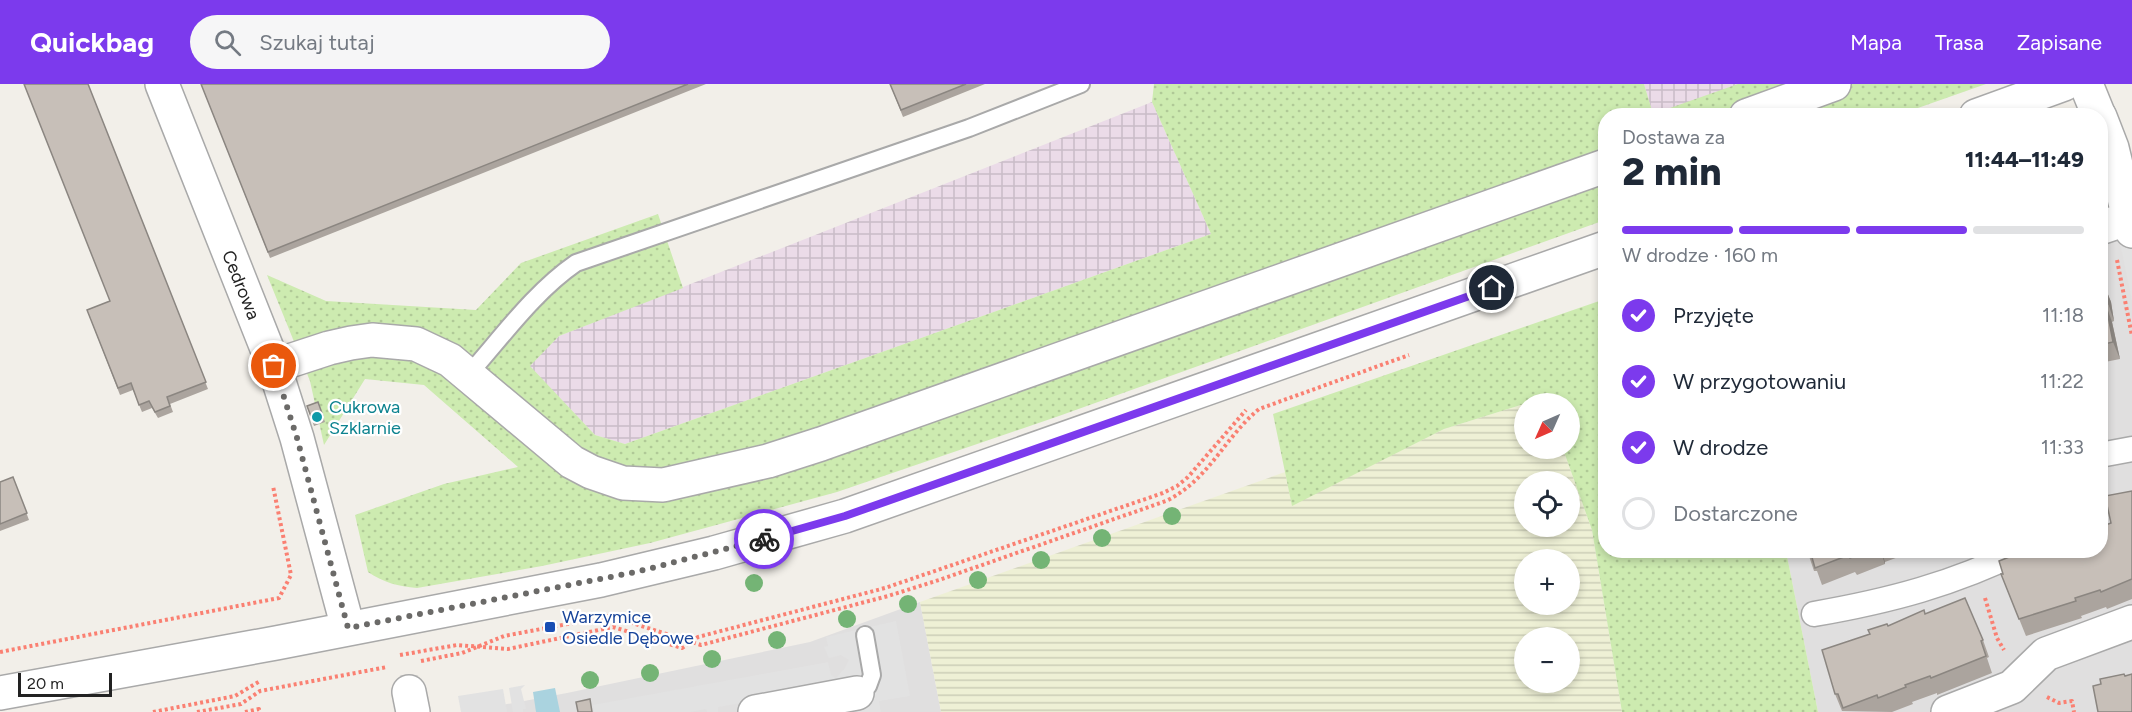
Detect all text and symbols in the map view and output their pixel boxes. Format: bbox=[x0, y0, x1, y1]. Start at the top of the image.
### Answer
search box bbox=[190, 15, 610, 69]
text: Quickbag bbox=[30, 25, 154, 59]
icon: search bbox=[211, 26, 244, 59]
text: Szukaj tutaj bbox=[259, 29, 375, 56]
text: Mapa bbox=[1850, 30, 1902, 55]
text: Trasa bbox=[1935, 30, 1984, 55]
text: Zapisane bbox=[2017, 30, 2102, 55]
text: Dostawa za bbox=[1622, 125, 1725, 149]
text: 11:44–11:49 bbox=[1965, 146, 2084, 173]
text: 2 min bbox=[1622, 148, 1722, 195]
text: W drodze · 160 m bbox=[1622, 243, 1778, 267]
street label: Cedrowa bbox=[217, 247, 265, 323]
pin bbox=[1466, 262, 1517, 313]
icon: home bbox=[1475, 271, 1508, 304]
icon: check bbox=[1622, 299, 1655, 332]
text: Przyjęte bbox=[1673, 302, 1754, 329]
text: 11:18 bbox=[2042, 303, 2084, 327]
pin bbox=[248, 340, 299, 391]
icon: bag bbox=[257, 349, 290, 382]
icon: check bbox=[1622, 365, 1655, 398]
text: W przygotowaniu bbox=[1673, 368, 1846, 395]
text: 11:22 bbox=[2040, 369, 2084, 393]
north arrow bbox=[1514, 393, 1580, 459]
map controls bbox=[1514, 393, 1580, 693]
place label: Cukrowa Szklarnie bbox=[329, 396, 401, 439]
marker: Cukrowa Szklarnie bbox=[310, 410, 324, 424]
icon: check bbox=[1622, 431, 1655, 464]
text: W drodze bbox=[1673, 434, 1768, 461]
text: 11:33 bbox=[2041, 435, 2084, 459]
button: locate bbox=[1514, 471, 1580, 537]
text: Dostarczone bbox=[1673, 500, 1798, 527]
courier bbox=[734, 509, 794, 569]
icon: bike bbox=[748, 523, 781, 556]
button: + bbox=[1514, 549, 1580, 615]
place label: Warzymice Osiedle Dębowe bbox=[562, 606, 694, 649]
marker: Warzymice Osiedle Dębowe bbox=[543, 620, 557, 634]
button: − bbox=[1514, 627, 1580, 693]
scale bar bbox=[18, 670, 112, 698]
text: 20 m bbox=[27, 674, 64, 693]

